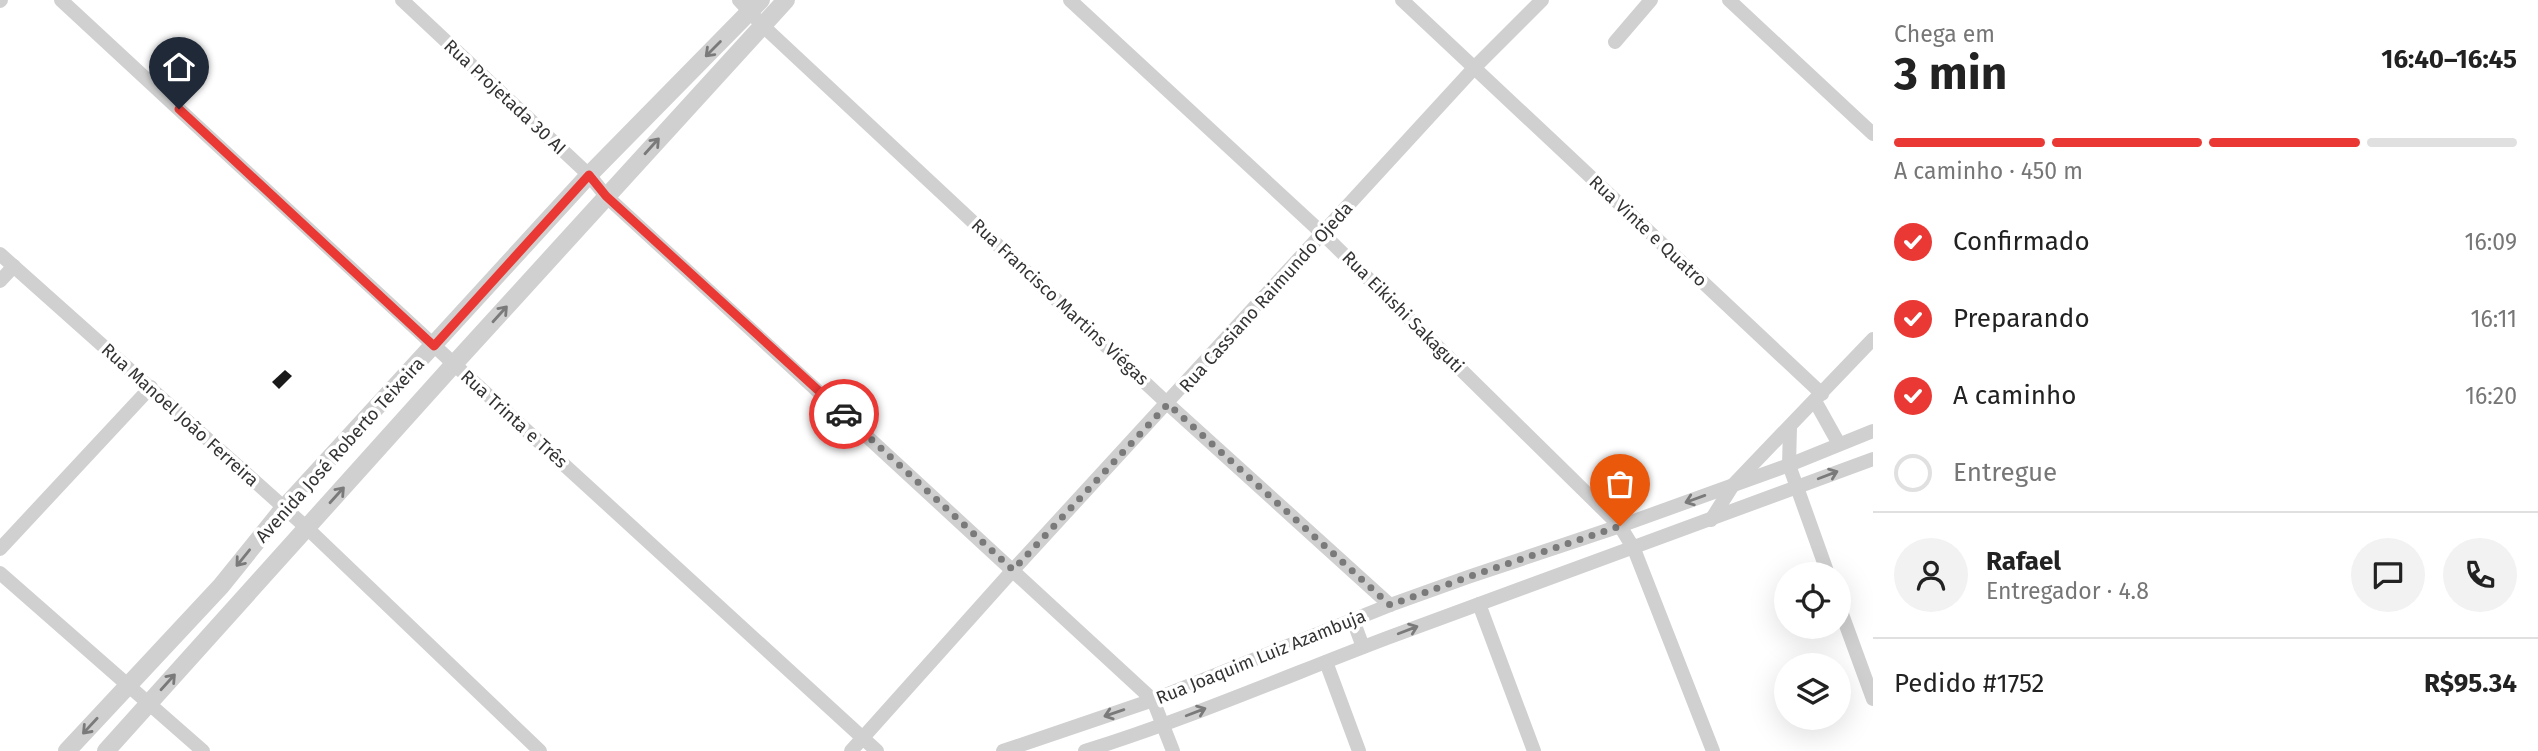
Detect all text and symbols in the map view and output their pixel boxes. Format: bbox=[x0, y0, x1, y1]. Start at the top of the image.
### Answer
text: Chega em bbox=[1894, 20, 1995, 48]
street label: Rua Projetada 30 AI bbox=[439, 35, 571, 159]
pin bbox=[149, 37, 209, 109]
one-way arrow bbox=[705, 40, 722, 57]
text: 16:40–16:45 bbox=[2381, 44, 2517, 75]
text: 3 min bbox=[1894, 46, 2007, 101]
icon: home bbox=[160, 48, 198, 86]
one-way arrow bbox=[644, 138, 661, 155]
text: A caminho · 450 m bbox=[1894, 157, 2083, 185]
street label: Rua Vinte e Quatro bbox=[1585, 171, 1711, 291]
street label: Rua Cassiano Raimundo Ojeda bbox=[1175, 197, 1357, 397]
street label: Rua Francisco Martins Viégas bbox=[967, 214, 1153, 390]
icon: check bbox=[1894, 223, 1932, 261]
text: Confirmado bbox=[1953, 226, 2090, 257]
text: 16:09 bbox=[2465, 228, 2517, 256]
street label: Rua Eikishi Sakaguti bbox=[1338, 247, 1468, 377]
icon: check bbox=[1894, 300, 1932, 338]
text: Preparando bbox=[1953, 303, 2090, 334]
text: 16:11 bbox=[2471, 305, 2517, 333]
one-way arrow bbox=[491, 306, 508, 323]
street label: Rua Manoel João Ferreira bbox=[97, 339, 263, 491]
street label: Avenida José Roberto Teixeira bbox=[251, 353, 429, 547]
street label: Rua Trinta e Três bbox=[456, 365, 572, 473]
icon: check bbox=[1894, 377, 1932, 415]
courier bbox=[809, 379, 879, 449]
text: A caminho bbox=[1953, 380, 2076, 411]
text: 16:20 bbox=[2465, 382, 2517, 410]
icon: car bbox=[825, 395, 863, 433]
pin bbox=[1590, 454, 1650, 526]
text: Entregue bbox=[1953, 457, 2057, 488]
icon: bag bbox=[1601, 465, 1639, 503]
one-way arrow bbox=[1817, 468, 1839, 481]
one-way arrow bbox=[329, 486, 345, 504]
one-way arrow bbox=[1684, 494, 1706, 506]
button: person bbox=[1894, 538, 1968, 612]
button: chat bbox=[2351, 538, 2425, 612]
button: phone bbox=[2443, 538, 2517, 612]
text: Rafael bbox=[1986, 546, 2061, 577]
one-way arrow bbox=[236, 549, 251, 567]
map controls bbox=[1774, 562, 1851, 730]
button: locate bbox=[1774, 562, 1851, 639]
text: Entregador · 4.8 bbox=[1986, 577, 2149, 605]
street label: Rua Joaquim Luiz Azambuja bbox=[1153, 605, 1369, 709]
one-way arrow bbox=[1397, 623, 1419, 636]
button: layers bbox=[1774, 653, 1851, 730]
text: Pedido #1752 bbox=[1894, 668, 2044, 699]
text: R$95.34 bbox=[2424, 668, 2517, 699]
one-way arrow bbox=[160, 674, 177, 691]
one-way arrow bbox=[1184, 704, 1206, 717]
one-way arrow bbox=[1103, 708, 1125, 720]
one-way arrow bbox=[82, 717, 99, 734]

